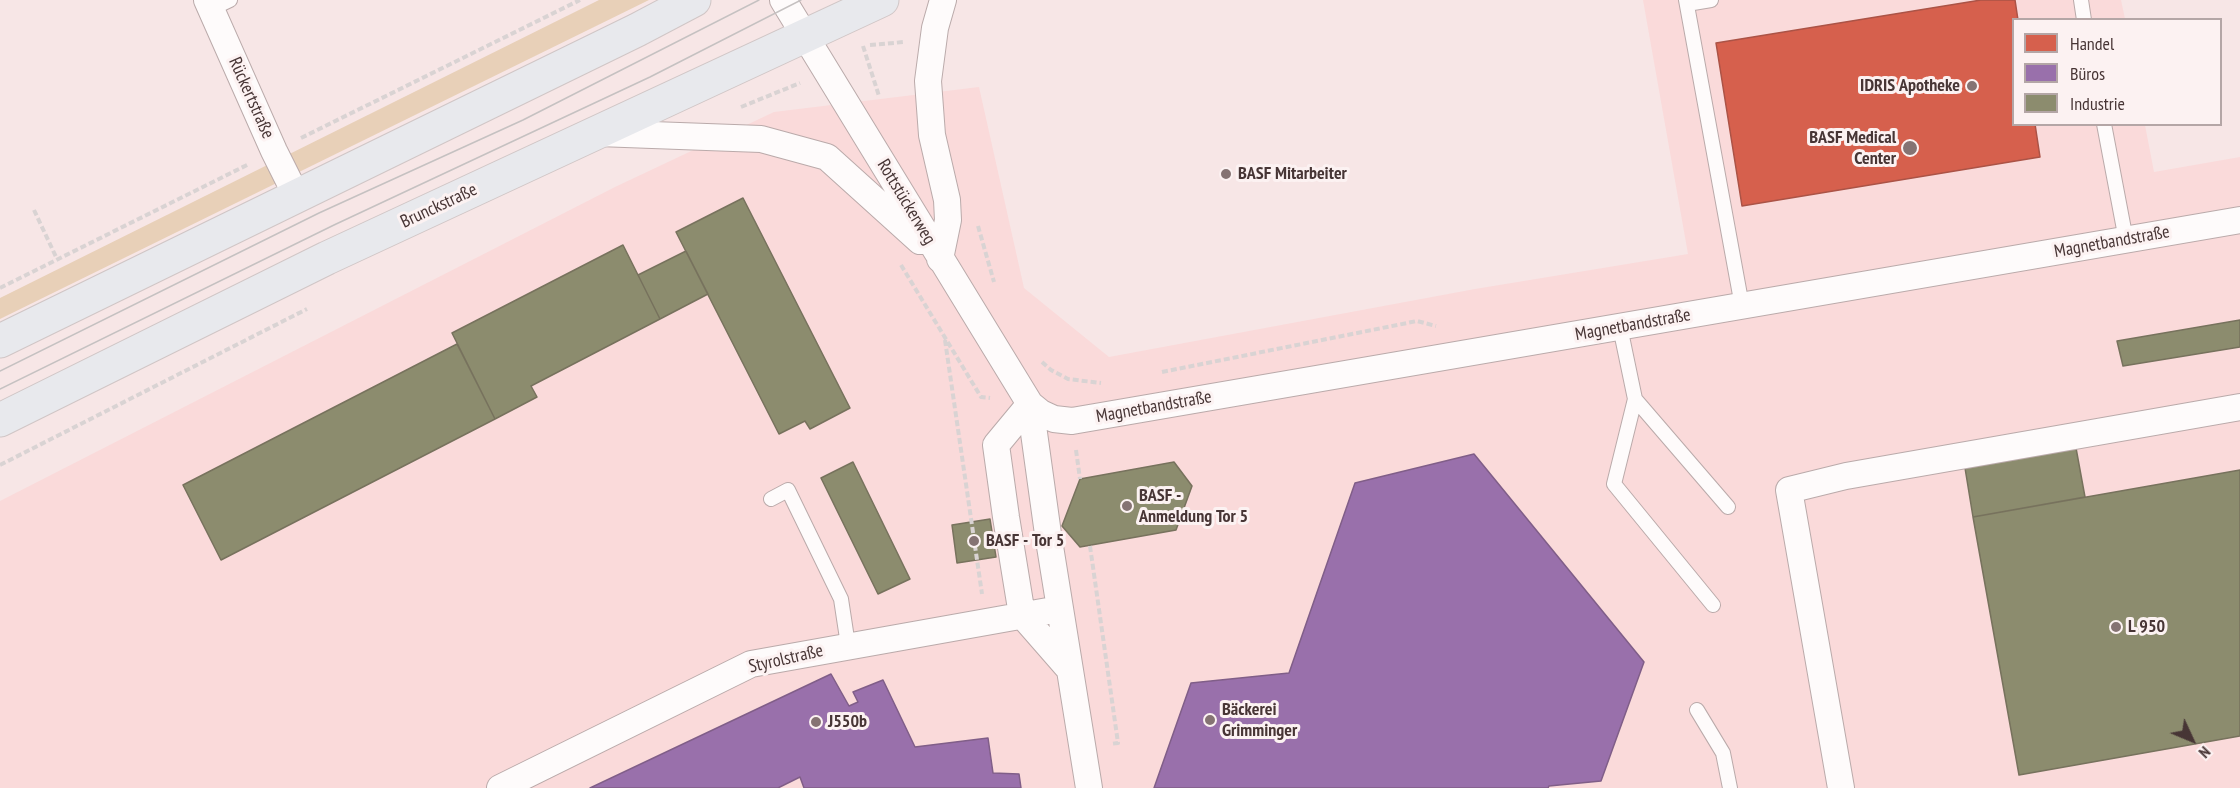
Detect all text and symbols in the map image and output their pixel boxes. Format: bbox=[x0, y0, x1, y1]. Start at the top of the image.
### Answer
legend bbox=[2012, 18, 2222, 126]
text: Handel bbox=[2070, 32, 2114, 55]
street label: Rückertstraße bbox=[223, 54, 279, 142]
text: Büros bbox=[2070, 62, 2105, 85]
place label: IDRIS Apotheke bbox=[1860, 75, 1960, 97]
marker: IDRIS Apotheke bbox=[1965, 79, 1979, 93]
text: Industrie bbox=[2070, 92, 2125, 115]
place label: BASF Medical Center bbox=[1809, 127, 1896, 170]
marker: BASF Medical Center bbox=[1901, 139, 1919, 157]
street label: Rottstückerweg bbox=[872, 155, 940, 249]
place label: BASF Mitarbeiter bbox=[1238, 163, 1347, 185]
marker: BASF Mitarbeiter bbox=[1219, 167, 1233, 181]
street label: Brunckstraße bbox=[397, 179, 481, 233]
street label: Magnetbandstraße bbox=[2053, 221, 2171, 263]
street label: Magnetbandstraße bbox=[1574, 304, 1692, 346]
street label: Magnetbandstraße bbox=[1095, 386, 1213, 428]
place label: BASF - Anmeldung Tor 5 bbox=[1139, 485, 1248, 528]
marker: BASF - Anmeldung Tor 5 bbox=[1120, 499, 1134, 513]
place label: BASF - Tor 5 bbox=[986, 530, 1064, 552]
marker: BASF - Tor 5 bbox=[967, 534, 981, 548]
place label: L 950 bbox=[2128, 616, 2165, 638]
marker: L 950 bbox=[2109, 620, 2123, 634]
street label: Styrolstraße bbox=[747, 640, 825, 678]
place label: Bäckerei Grimminger bbox=[1222, 699, 1297, 742]
north arrow bbox=[2162, 710, 2222, 770]
place label: J550b bbox=[828, 711, 867, 733]
marker: Bäckerei Grimminger bbox=[1203, 713, 1217, 727]
marker: J550b bbox=[809, 715, 823, 729]
text: N bbox=[2195, 742, 2215, 763]

